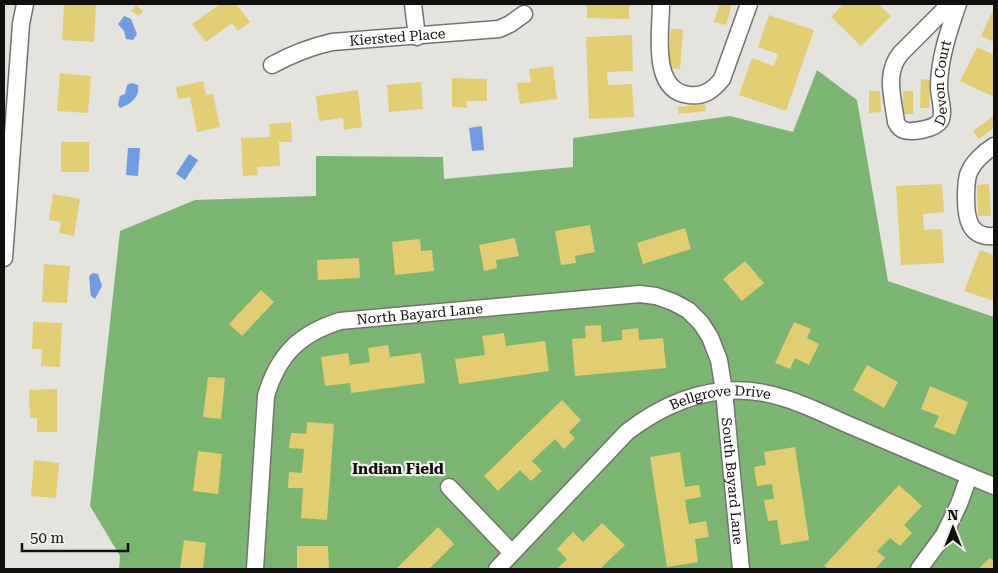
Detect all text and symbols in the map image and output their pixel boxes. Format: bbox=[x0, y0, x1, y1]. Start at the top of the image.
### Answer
street label: Kiersted Place bbox=[349, 25, 446, 49]
street label: Devon Court bbox=[931, 38, 954, 128]
street label: North Bayard Lane bbox=[356, 300, 484, 327]
street label: Bellgrove Drive bbox=[667, 382, 773, 413]
street label: South Bayard Lane bbox=[719, 417, 747, 546]
district label: Indian Field bbox=[352, 460, 444, 478]
north arrow bbox=[928, 503, 978, 553]
text: N bbox=[948, 507, 959, 523]
scale bar bbox=[22, 520, 129, 552]
text: 50 m bbox=[30, 529, 65, 547]

